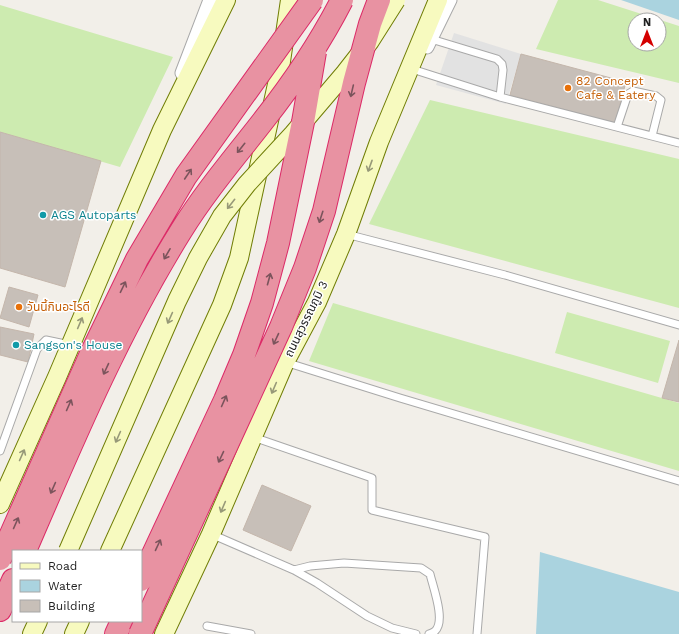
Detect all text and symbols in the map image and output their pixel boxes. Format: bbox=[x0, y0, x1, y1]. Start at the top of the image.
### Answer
north arrow bbox=[627, 12, 667, 52]
text: N bbox=[643, 16, 651, 29]
place label: 82 Concept Cafe & Eatery bbox=[576, 74, 656, 102]
marker: 82 Concept Cafe & Eatery bbox=[563, 83, 573, 93]
one-way arrow bbox=[348, 84, 356, 97]
one-way arrow bbox=[237, 142, 246, 153]
one-way arrow bbox=[366, 159, 374, 171]
one-way arrow bbox=[184, 169, 192, 180]
one-way arrow bbox=[227, 199, 236, 210]
place label: AGS Autoparts bbox=[51, 208, 136, 222]
marker: AGS Autoparts bbox=[38, 210, 48, 220]
one-way arrow bbox=[317, 211, 325, 223]
one-way arrow bbox=[163, 248, 171, 260]
one-way arrow bbox=[265, 273, 273, 286]
street label: ถนนสุวรรณภูมิ 3 bbox=[282, 279, 330, 359]
one-way arrow bbox=[120, 281, 128, 293]
place label: วันนี้กินอะไรดี bbox=[27, 298, 90, 314]
marker: วันนี้กินอะไรดี bbox=[14, 302, 24, 312]
one-way arrow bbox=[165, 312, 173, 324]
one-way arrow bbox=[76, 318, 84, 330]
one-way arrow bbox=[272, 333, 279, 345]
place label: Sangson's House bbox=[24, 338, 123, 352]
marker: Sangson's House bbox=[11, 340, 21, 350]
one-way arrow bbox=[102, 363, 109, 375]
one-way arrow bbox=[270, 381, 277, 393]
one-way arrow bbox=[221, 396, 229, 408]
one-way arrow bbox=[66, 399, 73, 411]
one-way arrow bbox=[113, 431, 121, 443]
one-way arrow bbox=[19, 450, 26, 462]
one-way arrow bbox=[217, 451, 225, 463]
one-way arrow bbox=[49, 481, 56, 493]
one-way arrow bbox=[219, 501, 226, 513]
one-way arrow bbox=[13, 518, 20, 530]
one-way arrow bbox=[154, 539, 162, 551]
legend bbox=[12, 550, 142, 622]
text: Road bbox=[48, 559, 77, 573]
text: Water bbox=[48, 579, 83, 593]
text: Building bbox=[48, 599, 95, 613]

